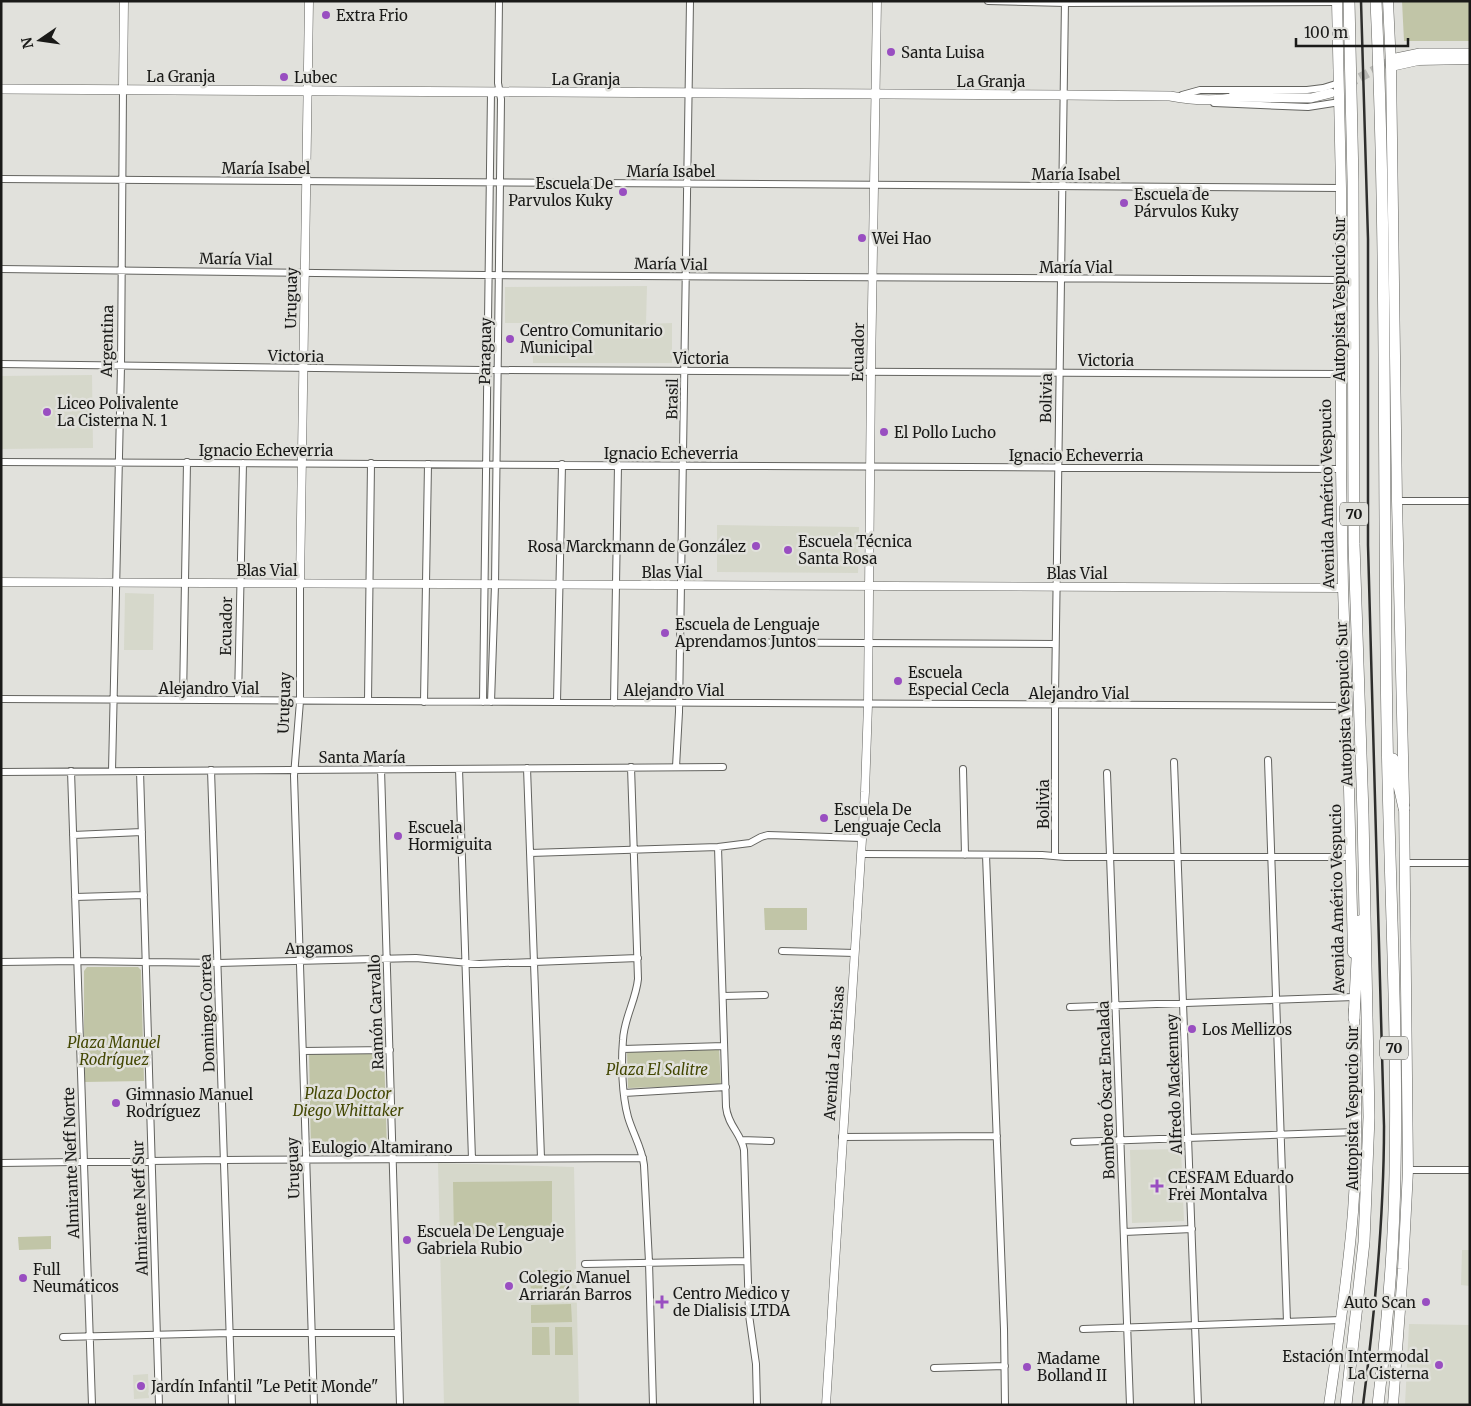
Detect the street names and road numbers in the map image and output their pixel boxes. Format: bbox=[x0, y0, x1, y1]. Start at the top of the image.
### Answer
street label: La Granja bbox=[147, 67, 215, 86]
street label: La Granja bbox=[552, 70, 620, 89]
street label: La Granja bbox=[957, 72, 1025, 91]
street label: María Isabel bbox=[222, 159, 311, 178]
street label: María Isabel bbox=[627, 162, 716, 181]
street label: María Isabel bbox=[1032, 165, 1121, 184]
street label: Autopista Vespucio Sur bbox=[1330, 216, 1349, 383]
street label: María Vial bbox=[199, 249, 273, 269]
street label: María Vial bbox=[634, 254, 708, 274]
street label: María Vial bbox=[1039, 258, 1113, 277]
street label: Uruguay bbox=[281, 267, 301, 329]
street label: Argentina bbox=[97, 305, 117, 378]
street label: Paraguay bbox=[475, 317, 495, 385]
street label: Ecuador bbox=[848, 322, 868, 382]
street label: Victoria bbox=[267, 346, 324, 366]
street label: Victoria bbox=[672, 349, 729, 368]
street label: Victoria bbox=[1077, 351, 1134, 370]
street label: Bolivia bbox=[1036, 373, 1056, 423]
street label: Brasil bbox=[662, 378, 682, 420]
street label: Avenida Américo Vespucio bbox=[1316, 399, 1338, 590]
street label: Ignacio Echeverria bbox=[199, 441, 333, 460]
street label: Ignacio Echeverria bbox=[604, 444, 738, 463]
street label: Ignacio Echeverria bbox=[1009, 446, 1143, 465]
road number: 70 bbox=[1340, 502, 1368, 526]
street label: Blas Vial bbox=[236, 561, 298, 580]
street label: Blas Vial bbox=[641, 563, 703, 582]
street label: Blas Vial bbox=[1046, 564, 1108, 583]
street label: Ecuador bbox=[216, 596, 236, 656]
street label: Autopista Vespucio Sur bbox=[1332, 621, 1356, 788]
street label: Uruguay bbox=[273, 672, 295, 734]
street label: Alejandro Vial bbox=[158, 679, 260, 698]
street label: Alejandro Vial bbox=[623, 681, 725, 700]
street label: Alejandro Vial bbox=[1028, 684, 1130, 703]
street label: Santa María bbox=[318, 748, 406, 767]
street label: Bolivia bbox=[1034, 779, 1053, 829]
street label: Avenida Américo Vespucio bbox=[1326, 804, 1348, 995]
street label: Angamos bbox=[284, 938, 353, 958]
street label: Domingo Correa bbox=[195, 953, 219, 1073]
street label: Ramón Carvallo bbox=[364, 954, 388, 1070]
street label: Avenida Las Brisas bbox=[820, 985, 848, 1122]
street label: Bombero Óscar Encalada bbox=[1092, 1000, 1119, 1180]
street label: Alfredo Mackenney bbox=[1162, 1013, 1186, 1156]
street label: Autopista Vespucio Sur bbox=[1343, 1025, 1362, 1192]
road number: 70 bbox=[1380, 1036, 1408, 1060]
street label: Almirante Neff Norte bbox=[59, 1087, 83, 1240]
street label: Uruguay bbox=[282, 1137, 304, 1199]
street label: Eulogio Altamirano bbox=[312, 1138, 453, 1157]
street label: Almirante Neff Sur bbox=[128, 1140, 152, 1277]

